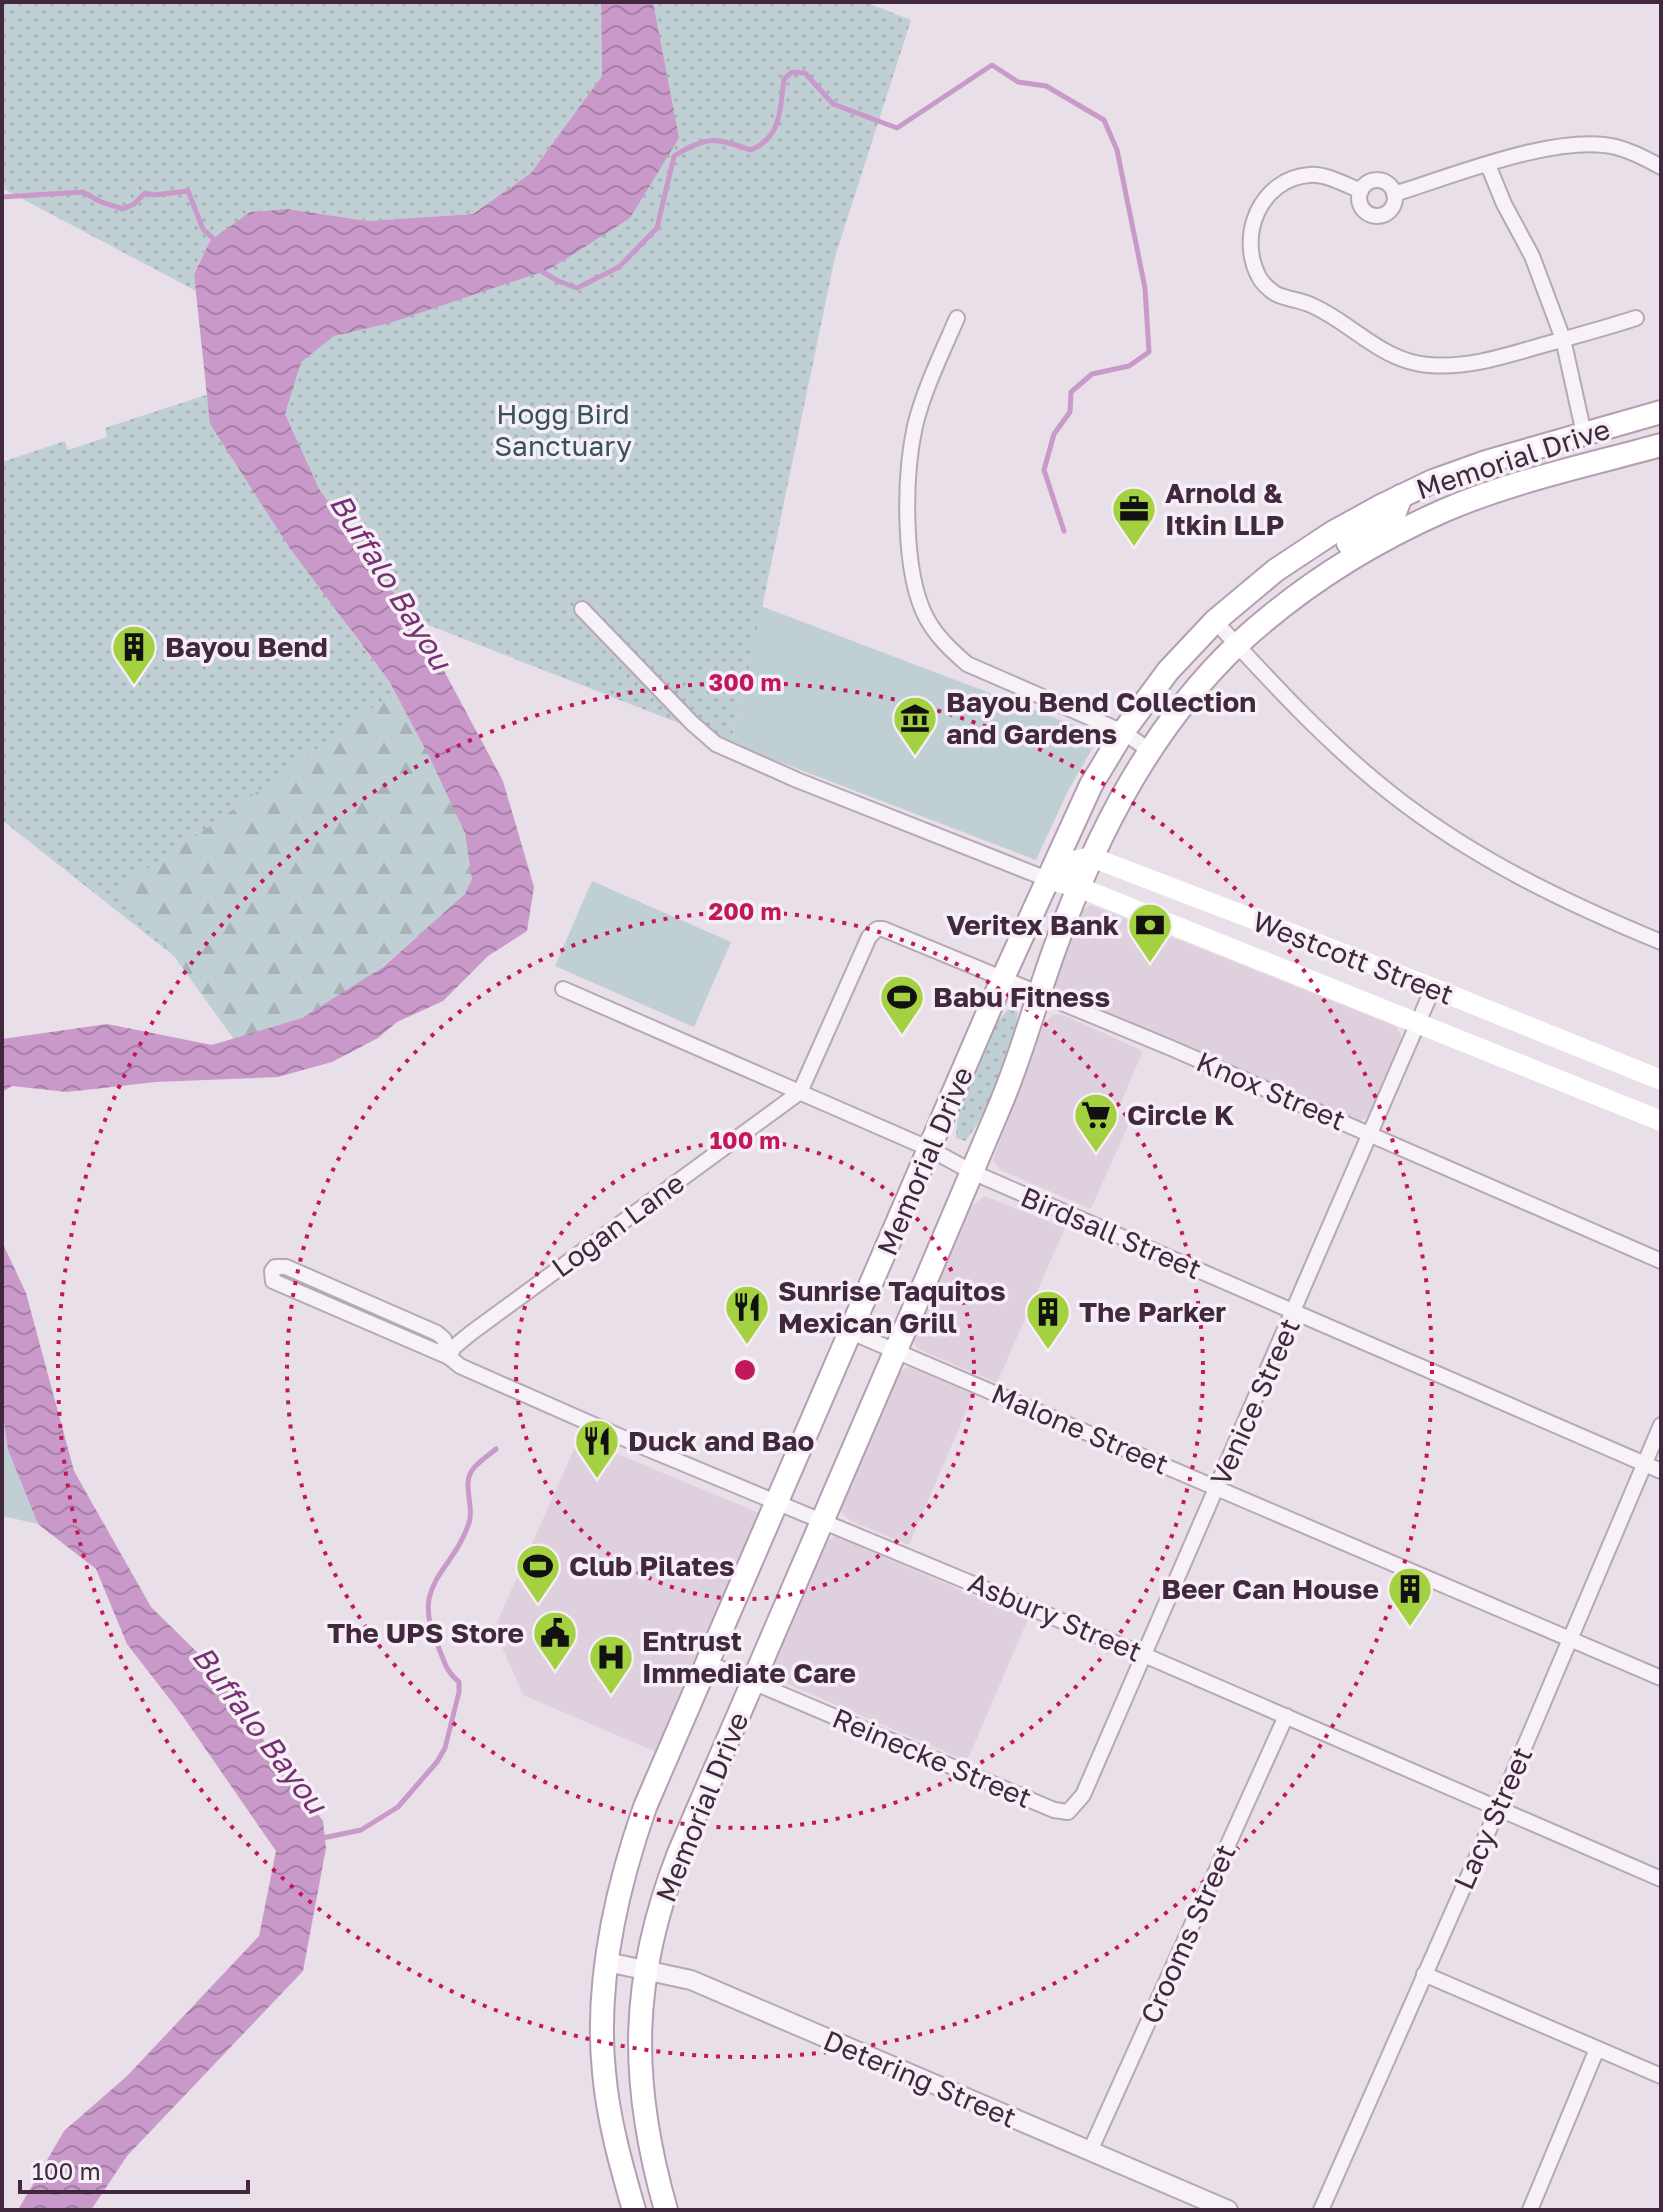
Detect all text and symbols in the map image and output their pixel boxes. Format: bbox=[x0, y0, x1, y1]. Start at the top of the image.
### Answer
park label: Hogg Bird Sanctuary bbox=[494, 397, 632, 462]
street label: Memorial Drive bbox=[1412, 412, 1614, 505]
place label: Arnold & Itkin LLP bbox=[1165, 476, 1284, 541]
office icon: Arnold & Itkin LLP bbox=[1110, 485, 1158, 548]
water label: Buffalo Bayou bbox=[322, 487, 460, 678]
building icon: Bayou Bend bbox=[110, 623, 158, 686]
place label: Bayou Bend bbox=[165, 630, 328, 663]
text: 300 m bbox=[709, 667, 781, 696]
place label: Bayou Bend Collection and Gardens bbox=[946, 685, 1256, 750]
museum icon: Bayou Bend Collection and Gardens bbox=[891, 694, 939, 757]
text: 200 m bbox=[709, 896, 781, 925]
bank icon: Veritex Bank bbox=[1126, 901, 1174, 964]
street label: Westcott Street bbox=[1248, 904, 1458, 1011]
place label: Veritex Bank bbox=[946, 908, 1119, 941]
sports icon: Babu Fitness bbox=[878, 973, 926, 1036]
place label: Babu Fitness bbox=[933, 980, 1110, 1013]
street label: Knox Street bbox=[1192, 1044, 1350, 1137]
street label: Memorial Drive bbox=[870, 1062, 979, 1260]
supermarket icon: Circle K bbox=[1072, 1091, 1120, 1154]
place label: Circle K bbox=[1127, 1098, 1234, 1131]
text: 100 m bbox=[710, 1125, 780, 1154]
street label: Logan Lane bbox=[545, 1166, 690, 1284]
street label: Birdsall Street bbox=[1016, 1180, 1206, 1285]
place label: Sunrise Taquitos Mexican Grill bbox=[778, 1274, 1006, 1339]
restaurant icon: Sunrise Taquitos Mexican Grill bbox=[723, 1283, 771, 1346]
building icon: The Parker bbox=[1024, 1288, 1072, 1351]
place label: The Parker bbox=[1079, 1295, 1226, 1328]
street label: Venice Street bbox=[1203, 1313, 1306, 1490]
centre of rings bbox=[731, 1356, 759, 1384]
street label: Malone Street bbox=[987, 1376, 1174, 1481]
restaurant icon: Duck and Bao bbox=[573, 1417, 621, 1480]
place label: Duck and Bao bbox=[628, 1424, 814, 1457]
sports icon: Club Pilates bbox=[514, 1542, 562, 1605]
place label: Club Pilates bbox=[569, 1549, 735, 1582]
street label: Asbury Street bbox=[964, 1565, 1147, 1668]
building icon: Beer Can House bbox=[1386, 1565, 1434, 1628]
place label: Beer Can House bbox=[1161, 1572, 1379, 1605]
public building icon: The UPS Store bbox=[531, 1609, 579, 1672]
place label: The UPS Store bbox=[327, 1616, 524, 1649]
place label: Entrust Immediate Care bbox=[642, 1624, 856, 1689]
hospital icon: Entrust Immediate Care bbox=[587, 1633, 635, 1696]
water label: Buffalo Bayou bbox=[185, 1639, 336, 1822]
street label: Reinecke Street bbox=[828, 1701, 1036, 1814]
street label: Memorial Drive bbox=[648, 1707, 755, 1906]
street label: Lacy Street bbox=[1446, 1742, 1539, 1894]
street label: Crooms Street bbox=[1133, 1839, 1242, 2029]
street label: Detering Street bbox=[819, 2023, 1021, 2134]
scale bar bbox=[20, 2144, 248, 2194]
text: 100 m bbox=[32, 2156, 101, 2185]

